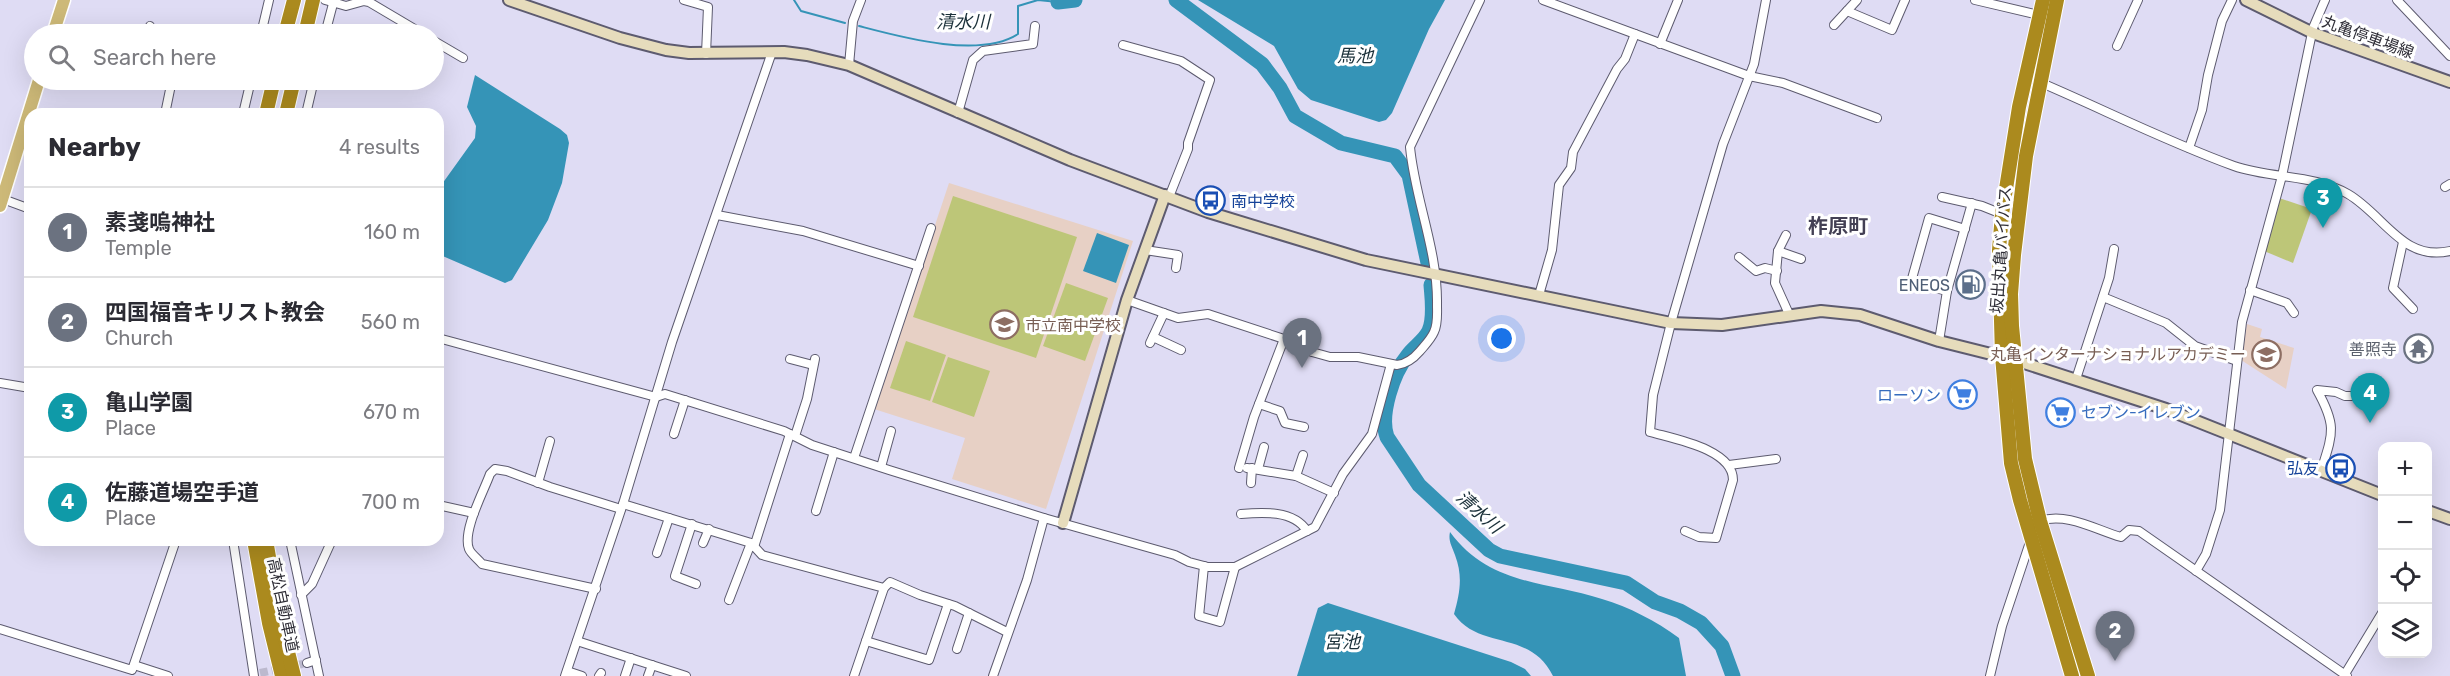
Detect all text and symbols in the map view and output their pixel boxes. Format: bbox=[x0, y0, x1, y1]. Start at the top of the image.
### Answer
water label: 清水川 bbox=[936, 11, 992, 33]
street label: 丸亀停車場線 bbox=[2320, 12, 2416, 62]
search box bbox=[24, 24, 444, 90]
icon: search bbox=[45, 41, 78, 74]
text: Search here bbox=[93, 44, 216, 71]
water label: 馬池 bbox=[1337, 45, 1375, 67]
text: Nearby bbox=[48, 132, 141, 163]
text: 4 results bbox=[339, 135, 420, 159]
pin: 3 bbox=[2304, 178, 2342, 228]
bus stop icon: 南中学校 bbox=[1194, 185, 1226, 217]
street label: 坂出丸亀バイパス bbox=[1987, 186, 2015, 314]
place label: 南中学校 bbox=[1231, 192, 1295, 211]
text: 素戔嗚神社 bbox=[105, 209, 215, 236]
district label: 柞原町 bbox=[1808, 214, 1868, 238]
text: 1 bbox=[63, 220, 72, 244]
text: 160 m bbox=[364, 220, 420, 244]
text: Temple bbox=[105, 236, 172, 260]
fuel station icon: ENEOS bbox=[1955, 269, 1987, 301]
place label: ENEOS bbox=[1899, 276, 1950, 295]
text: 四国福音キリスト教会 bbox=[105, 299, 325, 326]
school or university icon: 市立南中学校 bbox=[988, 309, 1020, 341]
text: 2 bbox=[61, 310, 74, 334]
text: 560 m bbox=[361, 310, 420, 334]
place label: 市立南中学校 bbox=[1025, 316, 1121, 335]
pin: 1 bbox=[1282, 318, 1322, 368]
your location bbox=[1487, 324, 1516, 353]
text: Church bbox=[105, 326, 173, 350]
temple icon: 善照寺 bbox=[2402, 333, 2434, 365]
school or university icon: 丸亀インターナショナルアカデミー bbox=[2251, 338, 2283, 370]
place label: 善照寺 bbox=[2349, 340, 2397, 359]
place label: 丸亀インターナショナルアカデミー bbox=[1990, 345, 2246, 364]
pin: 4 bbox=[2350, 374, 2390, 423]
supermarket icon: ローソン bbox=[1946, 379, 1978, 411]
place label: ローソン bbox=[1877, 386, 1941, 405]
text: 亀山学園 bbox=[105, 389, 193, 416]
supermarket icon: セブン-イレブン bbox=[2044, 396, 2076, 428]
text: 3 bbox=[61, 400, 74, 424]
text: 670 m bbox=[363, 400, 420, 424]
place label: セブン-イレブン bbox=[2081, 403, 2201, 422]
text: Place bbox=[105, 416, 156, 440]
map controls bbox=[2378, 442, 2432, 658]
button: + bbox=[2378, 442, 2432, 496]
bus stop icon: 弘友 bbox=[2324, 452, 2356, 484]
place label: 弘友 bbox=[2287, 459, 2319, 478]
text: 佐藤道場空手道 bbox=[105, 479, 259, 506]
water label: 清水川 bbox=[1452, 486, 1508, 540]
text: 4 bbox=[61, 490, 74, 514]
text: 700 m bbox=[362, 490, 420, 514]
button: − bbox=[2378, 496, 2432, 550]
text: Place bbox=[105, 506, 156, 530]
button: locate bbox=[2378, 550, 2432, 604]
street label: 高松自動車道 bbox=[264, 556, 302, 654]
button: layers bbox=[2378, 604, 2432, 658]
pin: 2 bbox=[2096, 612, 2134, 661]
water label: 宮池 bbox=[1324, 631, 1362, 653]

